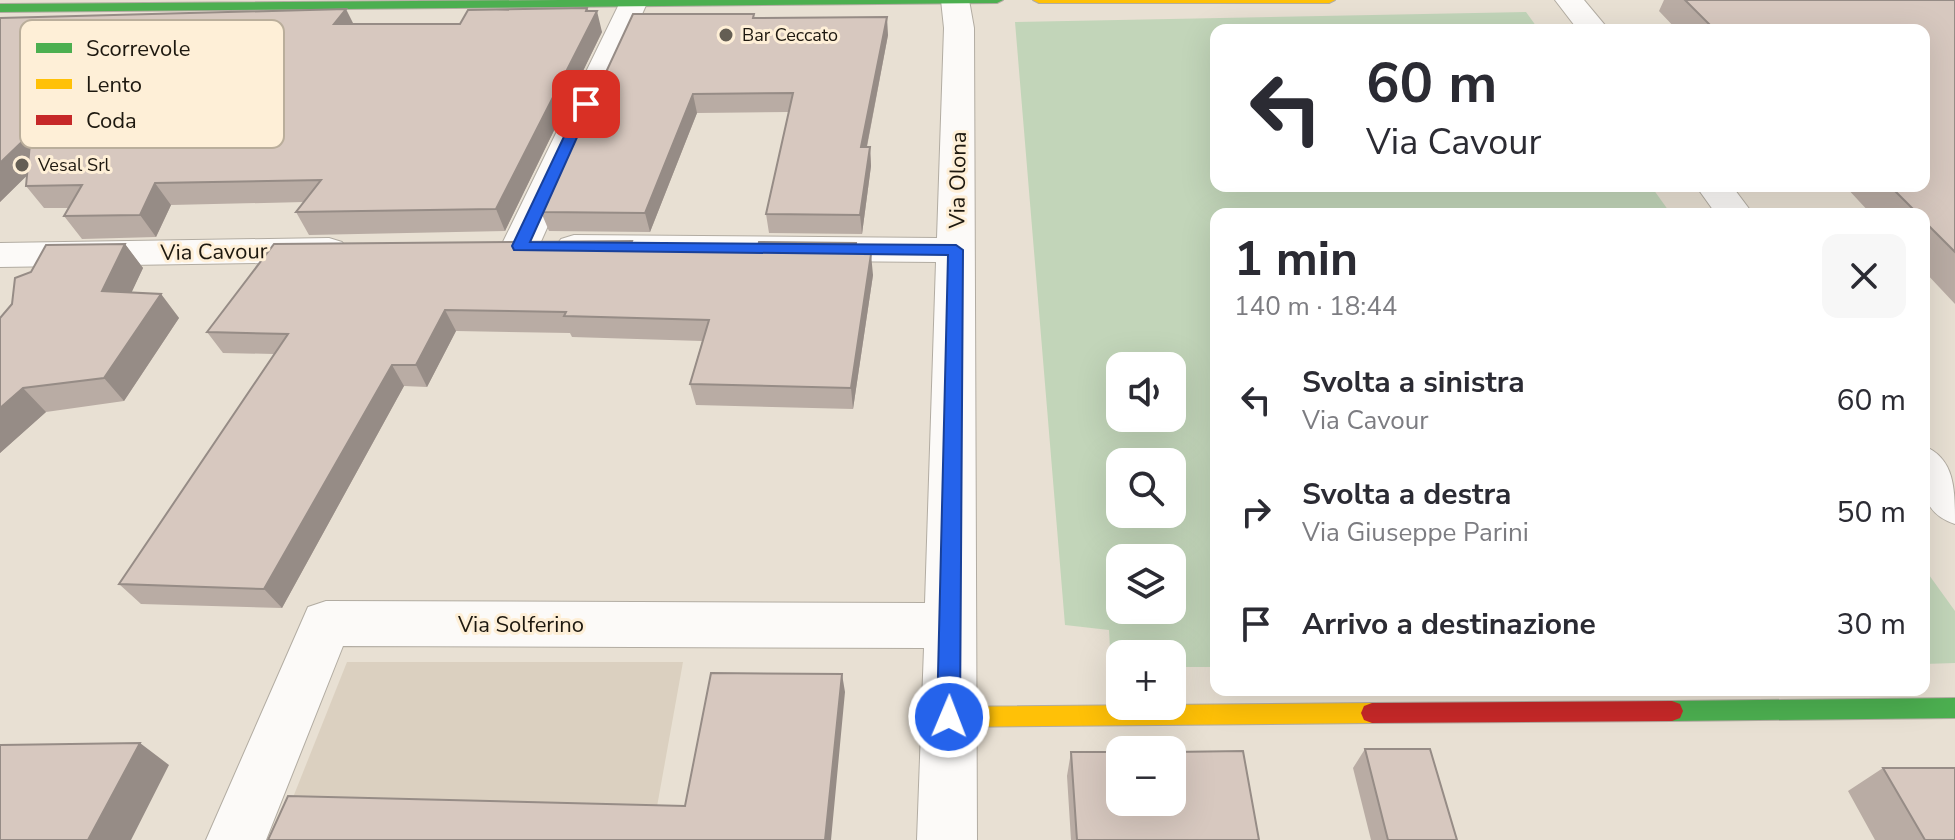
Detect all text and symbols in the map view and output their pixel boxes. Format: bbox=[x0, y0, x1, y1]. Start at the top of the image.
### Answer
legend bbox=[20, 20, 284, 148]
place label: Bar Ceccato bbox=[742, 23, 838, 47]
marker: Bar Ceccato bbox=[717, 26, 735, 44]
text: Scorrevole bbox=[86, 34, 190, 64]
text: 60 m bbox=[1366, 45, 1497, 122]
icon: left bbox=[1234, 56, 1338, 160]
text: Lento bbox=[86, 70, 142, 100]
pin bbox=[552, 70, 620, 138]
icon: arrive bbox=[564, 82, 608, 126]
text: Coda bbox=[86, 106, 137, 136]
text: Via Cavour bbox=[1366, 118, 1541, 167]
street label: Via Olona bbox=[942, 131, 974, 230]
place label: Vesal Srl bbox=[37, 153, 111, 177]
marker: Vesal Srl bbox=[13, 156, 31, 174]
text: 1 min bbox=[1234, 226, 1358, 292]
button: close bbox=[1822, 234, 1906, 318]
street label: Via Cavour bbox=[159, 236, 268, 268]
text: 140 m · 18:44 bbox=[1234, 289, 1397, 324]
map controls bbox=[1106, 352, 1186, 816]
button: sound bbox=[1106, 352, 1186, 432]
text: Svolta a sinistra bbox=[1302, 362, 1525, 403]
icon: left bbox=[1234, 378, 1278, 422]
text: 60 m bbox=[1837, 380, 1906, 421]
text: Via Cavour bbox=[1302, 403, 1429, 438]
button: search bbox=[1106, 448, 1186, 528]
text: Svolta a destra bbox=[1302, 474, 1512, 515]
icon: right bbox=[1234, 490, 1278, 534]
text: 50 m bbox=[1837, 492, 1906, 533]
text: Via Giuseppe Parini bbox=[1302, 515, 1529, 550]
button: layers bbox=[1106, 544, 1186, 624]
icon: arrive bbox=[1234, 602, 1278, 646]
text: Arrivo a destinazione bbox=[1302, 604, 1596, 645]
text: 30 m bbox=[1837, 604, 1906, 645]
street label: Via Solferino bbox=[457, 610, 584, 640]
button: + bbox=[1106, 640, 1186, 720]
position arrow bbox=[907, 675, 991, 759]
button: − bbox=[1106, 736, 1186, 816]

